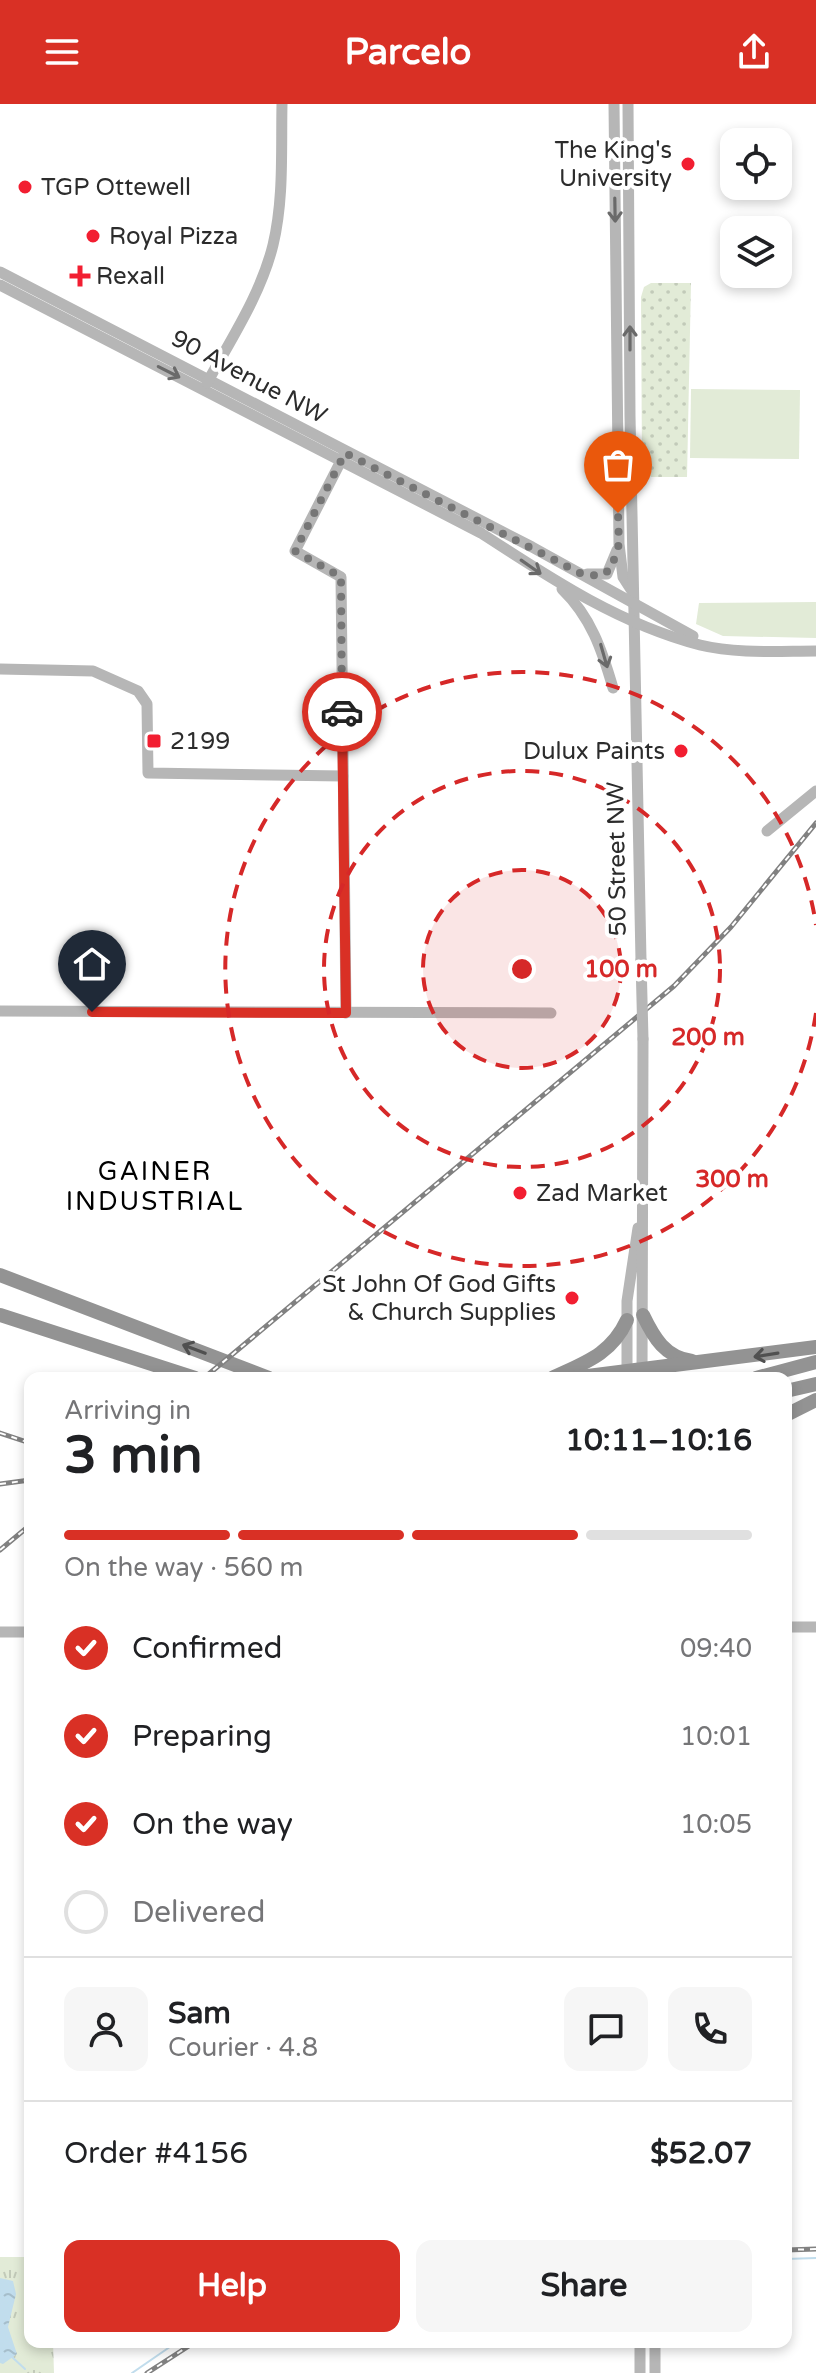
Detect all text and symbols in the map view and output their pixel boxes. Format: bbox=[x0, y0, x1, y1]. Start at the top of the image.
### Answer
icon: menu bbox=[40, 30, 84, 74]
icon: share bbox=[732, 30, 776, 74]
text: Parcelo bbox=[344, 31, 472, 74]
map controls bbox=[720, 128, 792, 288]
button: locate bbox=[720, 128, 792, 200]
place label: The King's University bbox=[554, 136, 672, 193]
marker: The King's University bbox=[679, 155, 697, 173]
place label: TGP Ottewell bbox=[41, 173, 191, 202]
marker: TGP Ottewell bbox=[16, 178, 34, 196]
one-way arrow bbox=[607, 196, 623, 223]
button: layers bbox=[720, 216, 792, 288]
place label: Royal Pizza bbox=[109, 222, 238, 251]
marker: Royal Pizza bbox=[84, 227, 102, 245]
place label: Rexall bbox=[96, 262, 165, 291]
marker: Rexall bbox=[71, 267, 89, 285]
street label: 90 Avenue NW bbox=[166, 324, 332, 430]
one-way arrow bbox=[622, 325, 638, 352]
one-way arrow bbox=[156, 365, 180, 381]
pin bbox=[584, 431, 652, 513]
icon: bag bbox=[596, 443, 640, 487]
one-way arrow bbox=[520, 559, 542, 575]
one-way arrow bbox=[597, 643, 612, 669]
courier bbox=[302, 672, 382, 752]
icon: car bbox=[320, 690, 364, 734]
place label: 2199 bbox=[170, 727, 230, 756]
marker: 2199 bbox=[145, 732, 163, 750]
place label: Dulux Paints bbox=[523, 737, 665, 766]
marker: Dulux Paints bbox=[672, 742, 690, 760]
street label: 50 Street NW bbox=[601, 781, 633, 937]
pin bbox=[58, 930, 126, 1012]
icon: home bbox=[70, 942, 114, 986]
centre of rings bbox=[508, 955, 536, 983]
text: 100 m bbox=[584, 955, 658, 984]
text: 200 m bbox=[671, 1023, 745, 1052]
district label: GAINER INDUSTRIAL bbox=[66, 1156, 244, 1217]
text: 300 m bbox=[695, 1165, 769, 1194]
place label: Zad Market bbox=[536, 1179, 668, 1208]
marker: Zad Market bbox=[511, 1184, 529, 1202]
place label: St John Of God Gifts & Church Supplies bbox=[322, 1270, 556, 1327]
marker: St John Of God Gifts & Church Supplies bbox=[563, 1289, 581, 1307]
one-way arrow bbox=[182, 1341, 207, 1355]
one-way arrow bbox=[754, 1348, 779, 1363]
text: Arriving in bbox=[64, 1395, 191, 1426]
text: 10:11–10:16 bbox=[565, 1422, 752, 1459]
text: 3 min bbox=[64, 1424, 203, 1487]
text: On the way · 560 m bbox=[64, 1552, 303, 1583]
icon: check bbox=[64, 1626, 108, 1670]
text: Confirmed bbox=[132, 1630, 283, 1667]
text: 09:40 bbox=[680, 1633, 752, 1664]
icon: check bbox=[64, 1714, 108, 1758]
text: Preparing bbox=[132, 1718, 272, 1755]
text: 10:01 bbox=[680, 1721, 752, 1752]
icon: check bbox=[64, 1802, 108, 1846]
text: On the way bbox=[132, 1806, 293, 1843]
text: 10:05 bbox=[680, 1809, 752, 1840]
text: Delivered bbox=[132, 1894, 266, 1931]
button: person bbox=[64, 1987, 148, 2071]
button: chat bbox=[564, 1987, 648, 2071]
button: phone bbox=[668, 1987, 752, 2071]
text: Sam bbox=[168, 1995, 231, 2032]
text: Courier · 4.8 bbox=[168, 2032, 318, 2063]
text: Order #4156 bbox=[64, 2135, 248, 2172]
text: $52.07 bbox=[650, 2135, 752, 2172]
button: Help bbox=[64, 2240, 400, 2332]
button: Share bbox=[416, 2240, 752, 2332]

